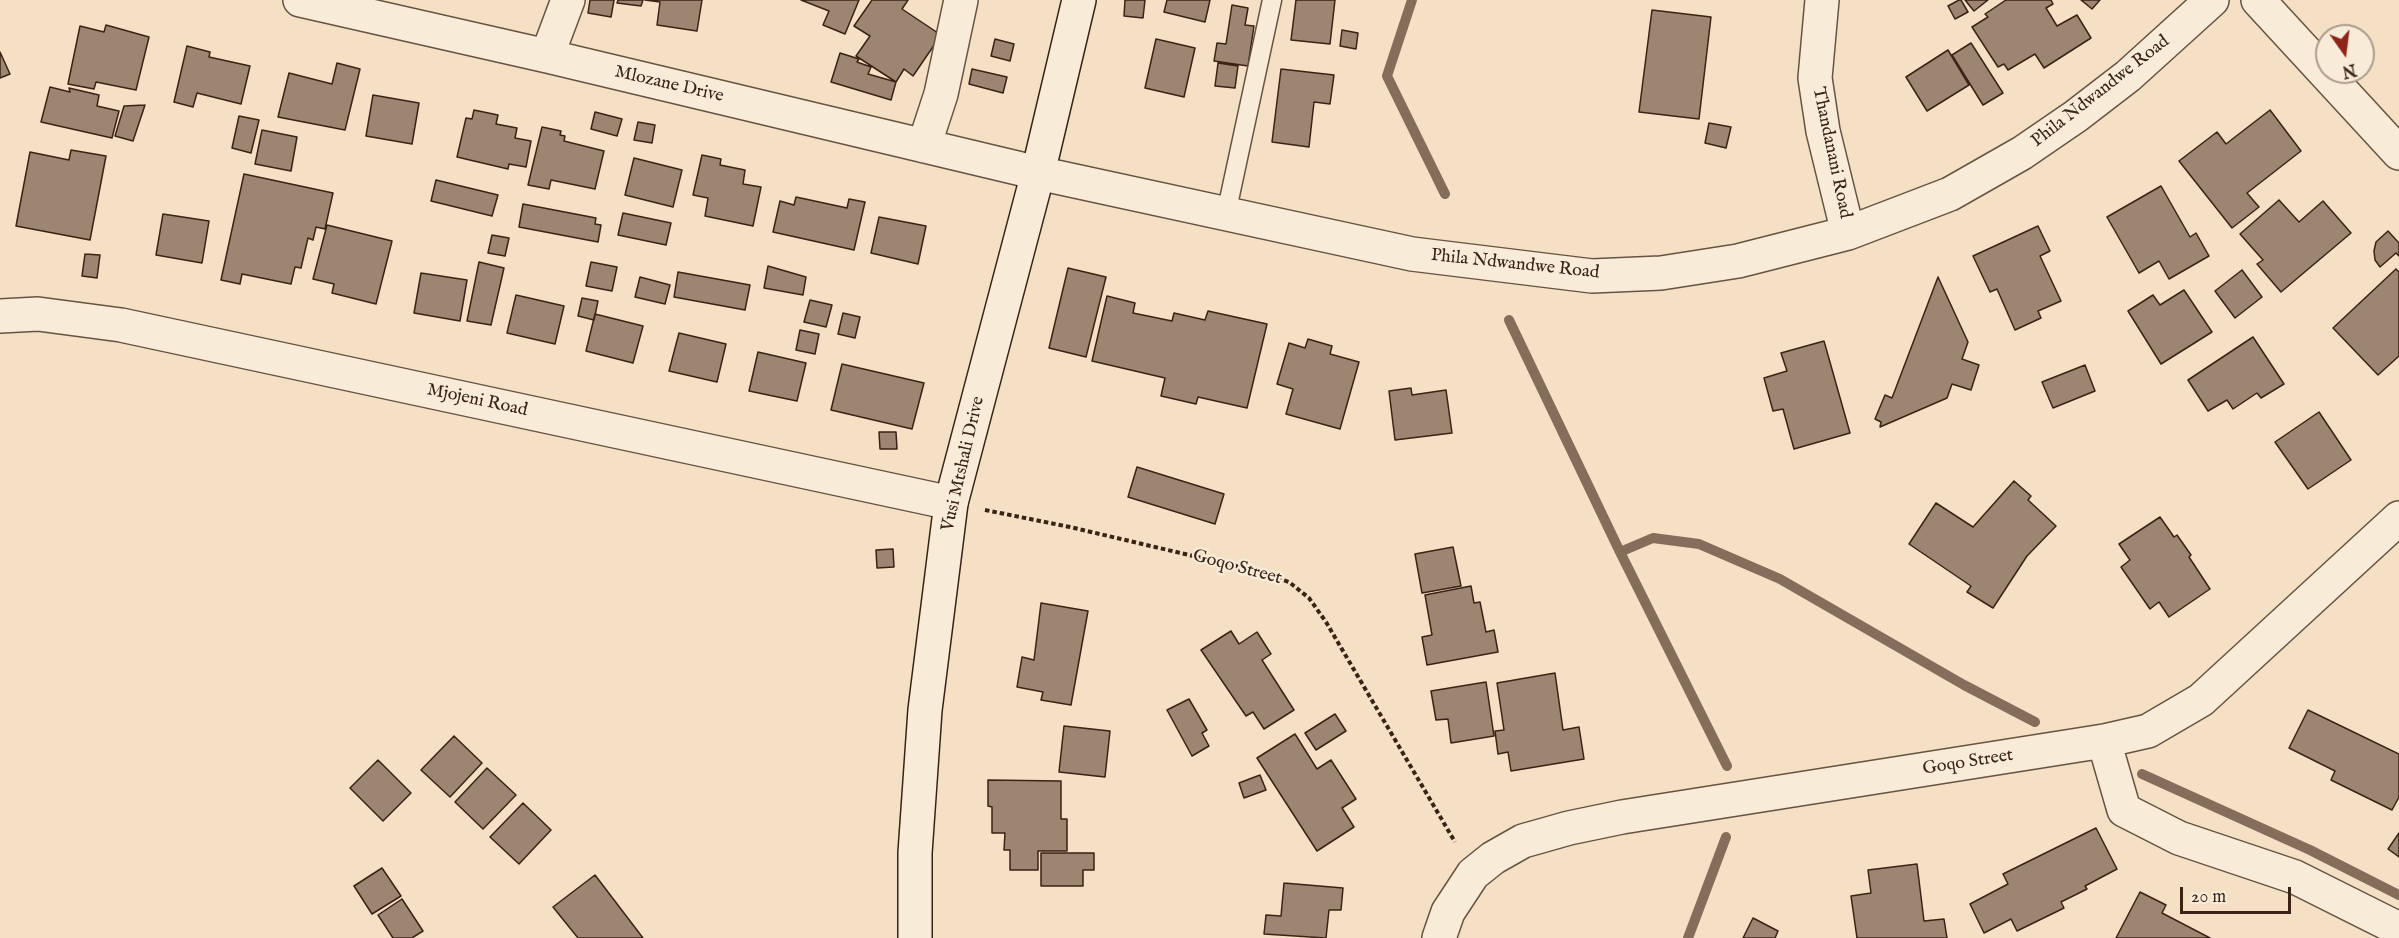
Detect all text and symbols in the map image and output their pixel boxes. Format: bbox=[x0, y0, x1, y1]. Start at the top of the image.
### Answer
north arrow bbox=[2315, 24, 2375, 84]
street label: Phila Ndwandwe Road bbox=[2028, 31, 2174, 153]
text: N bbox=[2340, 58, 2358, 81]
street label: Mlozane Drive bbox=[612, 62, 726, 108]
street label: Thandanani Road bbox=[1807, 85, 1855, 221]
street label: Phila Ndwandwe Road bbox=[1430, 245, 1600, 285]
street label: Mjojeni Road bbox=[425, 380, 529, 422]
street label: Vusi Mtshali Drive bbox=[938, 394, 990, 534]
street label: Goqo Street bbox=[1190, 546, 1284, 590]
street label: Goqo Street bbox=[1921, 745, 2015, 781]
scale bar bbox=[2183, 875, 2294, 913]
text: 20 m bbox=[2191, 886, 2226, 909]

